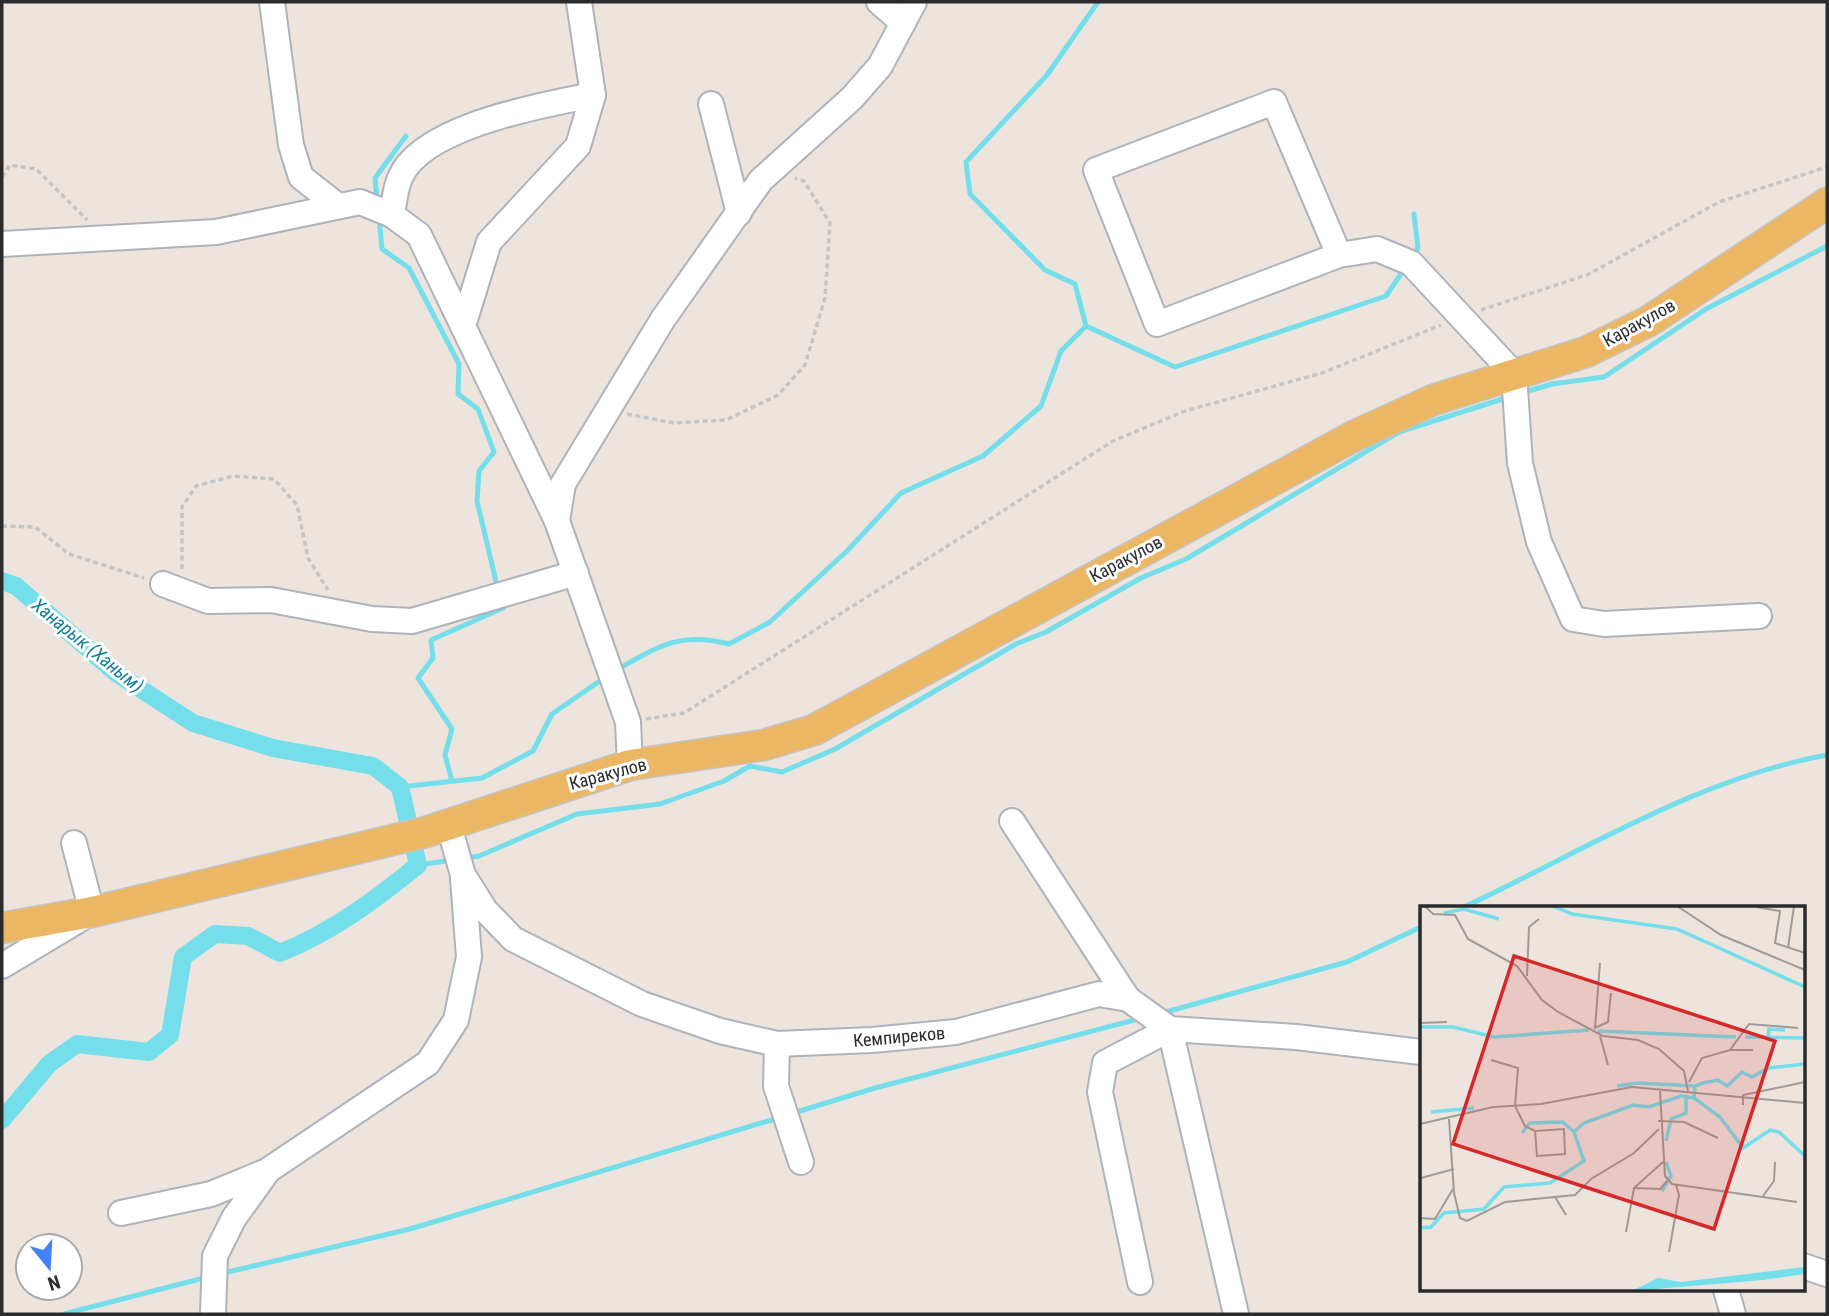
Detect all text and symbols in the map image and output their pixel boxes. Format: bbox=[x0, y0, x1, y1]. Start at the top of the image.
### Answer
street label: Каракулов bbox=[1599, 294, 1679, 351]
street label: Каракулов bbox=[1086, 531, 1166, 586]
water label: Ханарык (Ханым) bbox=[27, 593, 148, 697]
street label: Каракулов bbox=[567, 753, 649, 794]
inset map bbox=[1420, 906, 1804, 1292]
street label: Кемпиреков bbox=[852, 1022, 946, 1051]
north arrow bbox=[14, 1232, 84, 1302]
text: N bbox=[45, 1270, 63, 1295]

